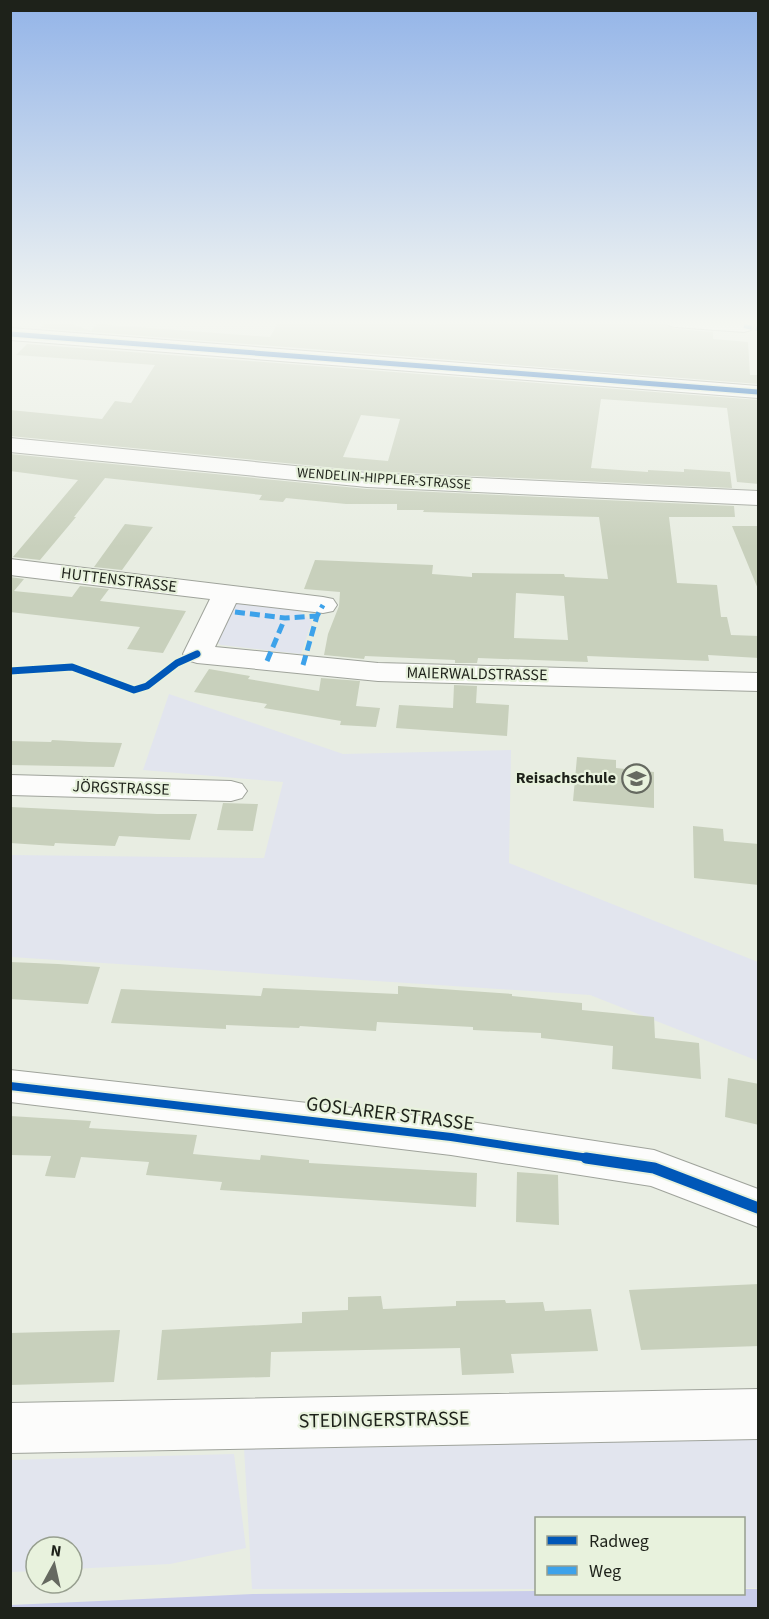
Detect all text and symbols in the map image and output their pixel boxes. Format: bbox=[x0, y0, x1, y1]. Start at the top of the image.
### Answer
street label: WENDELIN-HIPPLER-STRASSE bbox=[296, 463, 472, 495]
street label: HUTTENSTRASSE bbox=[60, 562, 178, 598]
street label: MAIERWALDSTRASSE bbox=[406, 662, 548, 686]
school or university icon: Reisachschule bbox=[621, 762, 653, 794]
place label: Reisachschule bbox=[516, 767, 616, 789]
street label: JÖRGSTRASSE bbox=[72, 775, 170, 801]
street label: GOSLARER STRASSE bbox=[304, 1090, 476, 1138]
street label: STEDINGERSTRASSE bbox=[298, 1405, 470, 1435]
legend bbox=[535, 1517, 745, 1595]
text: Radweg bbox=[589, 1529, 649, 1554]
north arrow bbox=[24, 1535, 84, 1595]
text: N bbox=[49, 1540, 63, 1563]
text: Weg bbox=[589, 1559, 621, 1584]

